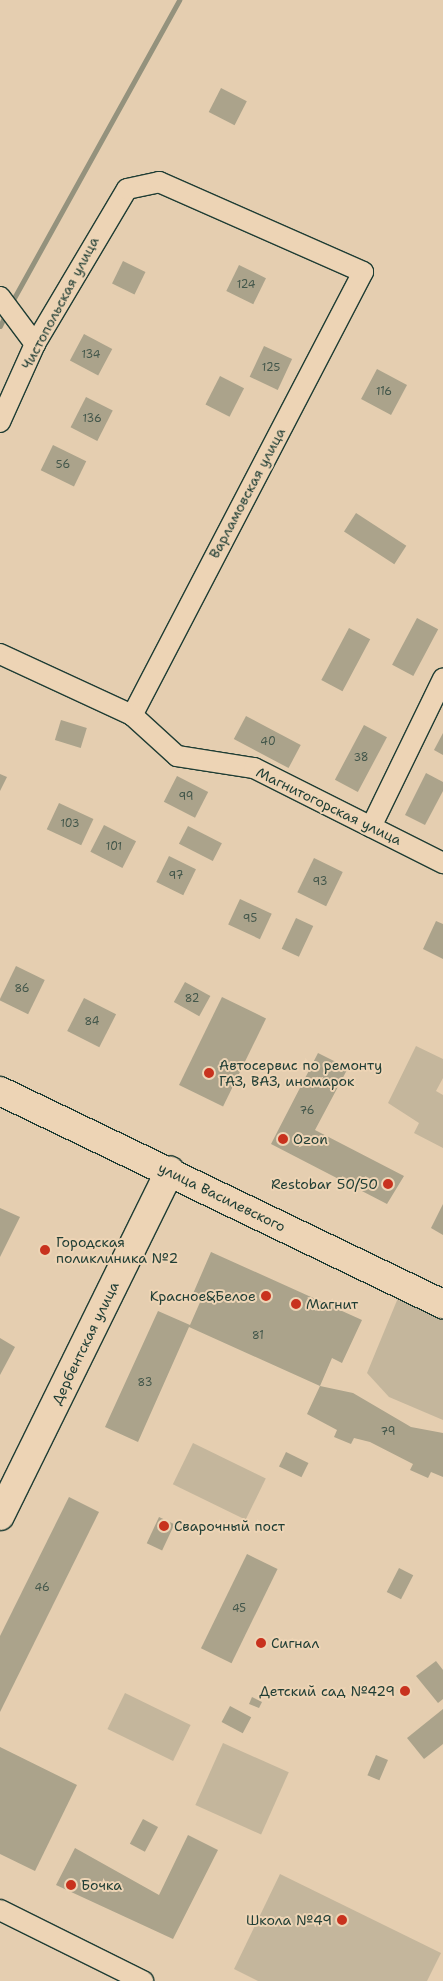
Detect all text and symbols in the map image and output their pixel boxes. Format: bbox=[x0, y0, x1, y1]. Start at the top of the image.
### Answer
street label: Чистопольская улица bbox=[18, 234, 102, 372]
house number: 124 bbox=[237, 278, 255, 292]
house number: 134 bbox=[81, 348, 101, 362]
house number: 125 bbox=[262, 361, 280, 375]
house number: 116 bbox=[376, 385, 392, 399]
house number: 136 bbox=[82, 412, 102, 426]
street label: Варламовская улица bbox=[205, 425, 289, 561]
house number: 56 bbox=[56, 458, 70, 472]
house number: 40 bbox=[260, 735, 276, 749]
house number: 38 bbox=[353, 751, 369, 765]
street label: Магнитогорская улица bbox=[254, 763, 404, 849]
house number: 99 bbox=[179, 790, 193, 804]
house number: 103 bbox=[60, 817, 80, 831]
house number: 101 bbox=[106, 840, 122, 854]
house number: 97 bbox=[169, 869, 183, 883]
house number: 93 bbox=[313, 875, 327, 889]
house number: 95 bbox=[243, 912, 257, 926]
house number: 86 bbox=[14, 982, 30, 996]
house number: 82 bbox=[185, 992, 199, 1006]
house number: 84 bbox=[85, 1015, 99, 1029]
place label: Автосервис по ремонту ГАЗ, ВАЗ, иномарок bbox=[219, 1057, 382, 1090]
marker: Автосервис по ремонту ГАЗ, ВАЗ, иномарок bbox=[203, 1067, 215, 1079]
house number: 76 bbox=[300, 1104, 314, 1118]
place label: Ozon bbox=[293, 1131, 328, 1147]
marker: Ozon bbox=[277, 1133, 289, 1145]
street label: улица Василевского bbox=[156, 1159, 288, 1235]
place label: Restobar 50/50 bbox=[271, 1176, 378, 1192]
marker: Restobar 50/50 bbox=[382, 1178, 394, 1190]
place label: Городская поликлиника №2 bbox=[56, 1234, 178, 1266]
marker: Городская поликлиника №2 bbox=[38, 1243, 52, 1257]
street label: Дербентская улица bbox=[48, 1279, 122, 1407]
place label: Красное&Белое bbox=[150, 1288, 256, 1304]
marker: Красное&Белое bbox=[260, 1290, 272, 1302]
place label: Магнит bbox=[306, 1296, 358, 1312]
marker: Магнит bbox=[290, 1298, 302, 1310]
house number: 81 bbox=[252, 1329, 264, 1343]
house number: 83 bbox=[138, 1376, 152, 1390]
house number: 79 bbox=[381, 1425, 395, 1439]
place label: Сварочный пост bbox=[174, 1518, 285, 1534]
marker: Сварочный пост bbox=[158, 1520, 170, 1532]
house number: 46 bbox=[34, 1581, 50, 1595]
house number: 45 bbox=[232, 1602, 246, 1616]
place label: Сигнал bbox=[271, 1635, 319, 1651]
marker: Сигнал bbox=[255, 1637, 267, 1649]
place label: Детский сад №429 bbox=[259, 1683, 395, 1699]
marker: Детский сад №429 bbox=[399, 1685, 411, 1697]
place label: Бочка bbox=[81, 1877, 122, 1893]
marker: Бочка bbox=[65, 1879, 77, 1891]
place label: Школа №49 bbox=[246, 1912, 332, 1928]
marker: Школа №49 bbox=[336, 1914, 348, 1926]

